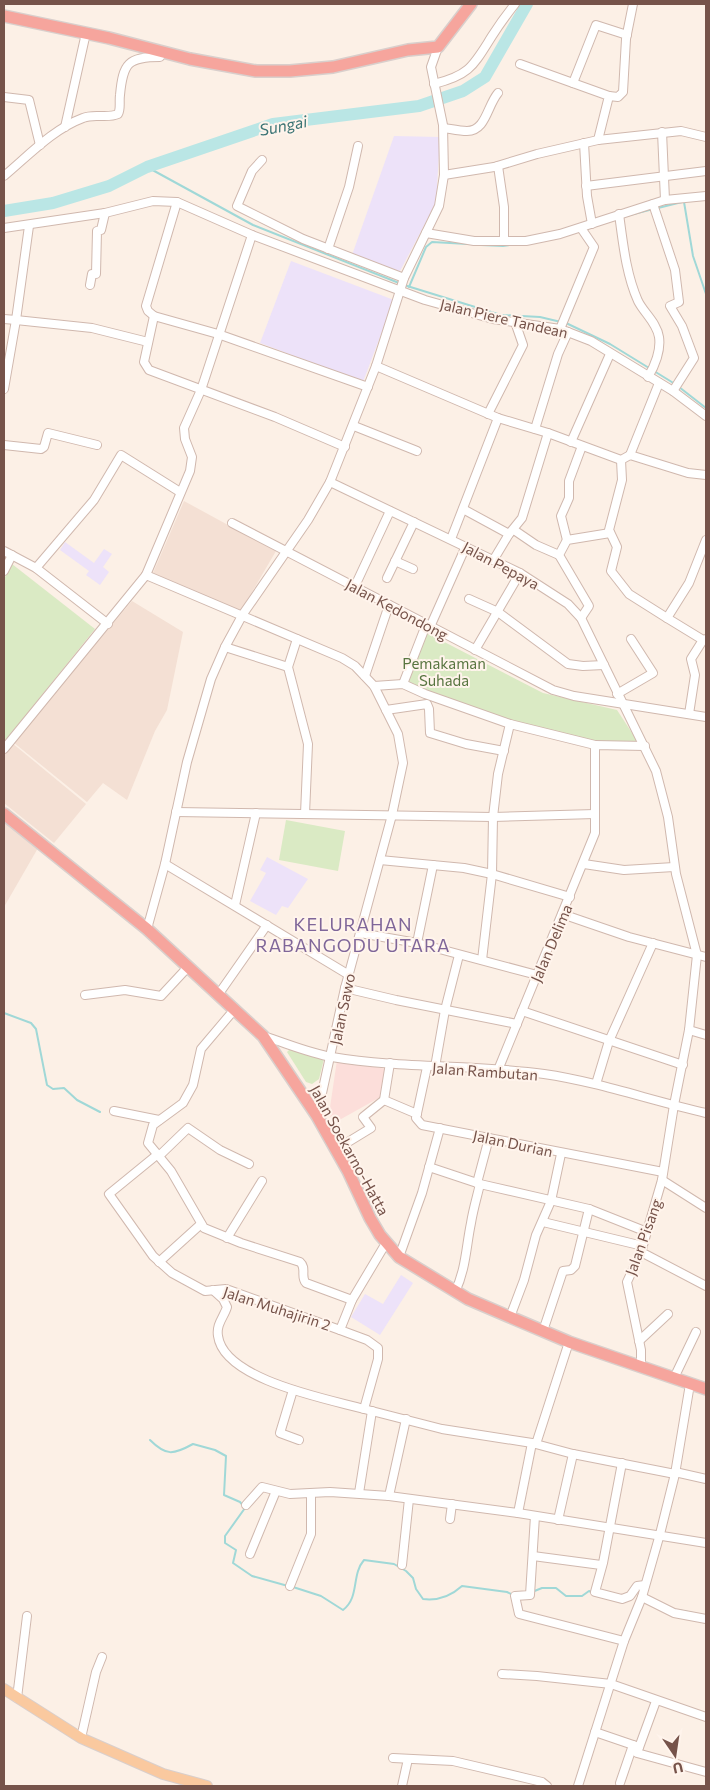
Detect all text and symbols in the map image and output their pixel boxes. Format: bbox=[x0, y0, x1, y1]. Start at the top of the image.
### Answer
water label: Sungai bbox=[257, 111, 309, 139]
street label: Jalan Piere Tandean bbox=[438, 295, 570, 341]
street label: Jalan Pepaya bbox=[460, 537, 542, 593]
street label: Jalan Kedondong bbox=[343, 574, 451, 644]
park label: Pemakaman Suhada bbox=[402, 654, 486, 689]
street label: Jalan Delima bbox=[527, 901, 575, 985]
district label: KELURAHAN RABANGODU UTARA bbox=[256, 913, 450, 956]
street label: Jalan Sawo bbox=[326, 972, 358, 1046]
street label: Jalan Rambutan bbox=[431, 1058, 539, 1084]
street label: Jalan Soekarno-Hatta bbox=[307, 1082, 393, 1218]
street label: Jalan Durian bbox=[471, 1126, 555, 1160]
street label: Jalan Pisang bbox=[621, 1196, 665, 1278]
street label: Jalan Muhajirin 2 bbox=[221, 1282, 333, 1334]
north arrow bbox=[650, 1730, 700, 1780]
text: U bbox=[671, 1759, 685, 1778]

